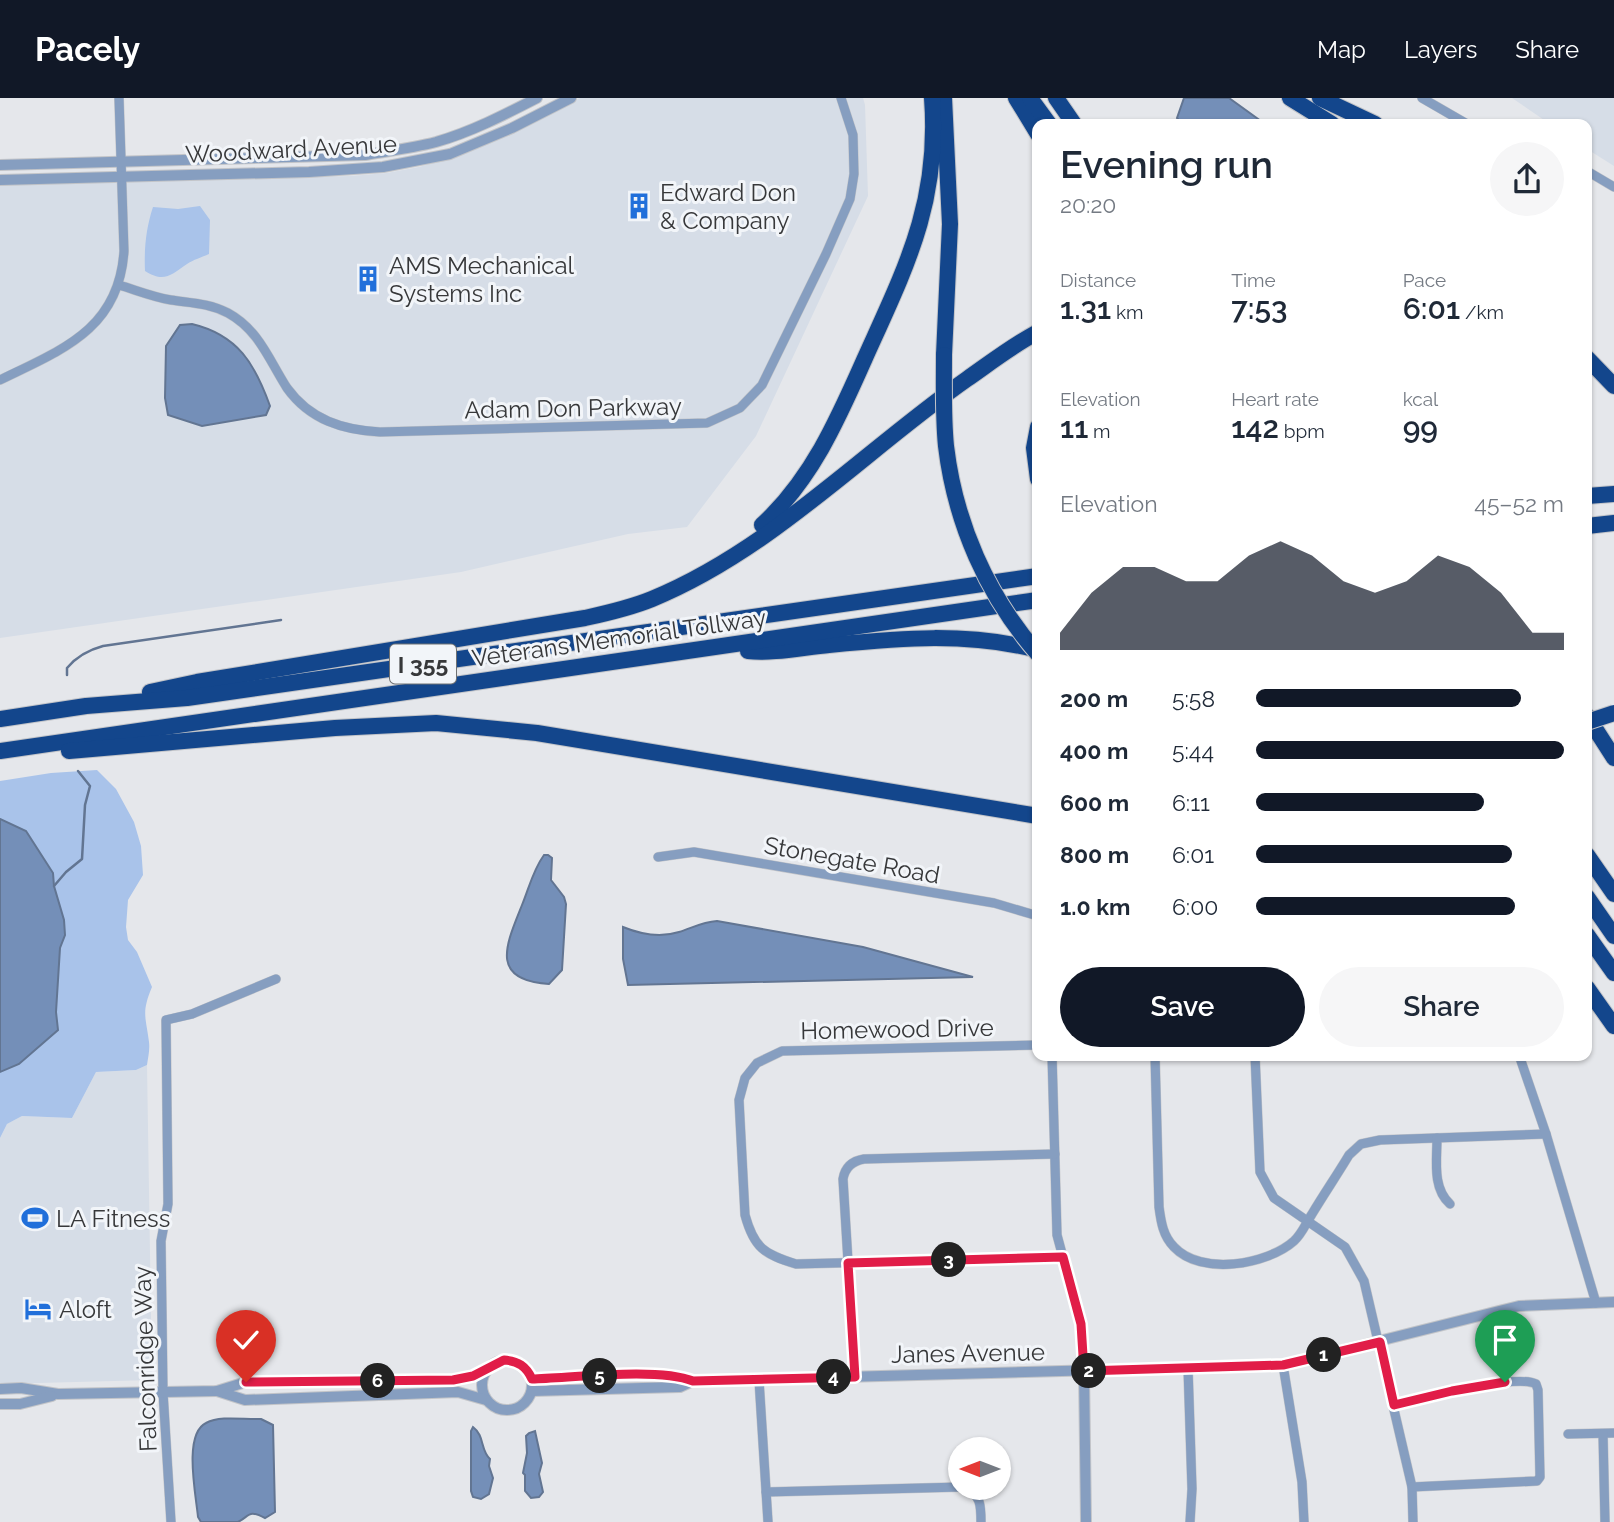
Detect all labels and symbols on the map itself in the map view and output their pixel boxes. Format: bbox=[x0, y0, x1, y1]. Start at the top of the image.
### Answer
street label: Woodward Avenue bbox=[184, 129, 398, 169]
place label: Edward Don & Company bbox=[660, 178, 796, 235]
building icon: Edward Don & Company bbox=[624, 191, 654, 221]
place label: AMS Mechanical Systems Inc bbox=[389, 251, 575, 308]
building icon: AMS Mechanical Systems Inc bbox=[353, 264, 383, 294]
street label: Adam Don Parkway bbox=[464, 392, 682, 424]
street label: Veterans Memorial Tollway bbox=[470, 603, 768, 673]
road number: I 355 bbox=[390, 644, 456, 684]
street label: Stonegate Road bbox=[762, 830, 942, 890]
street label: Homewood Drive bbox=[800, 1013, 994, 1045]
sports icon: LA Fitness bbox=[20, 1203, 50, 1233]
place label: LA Fitness bbox=[56, 1204, 170, 1233]
pin: 3 bbox=[932, 1242, 967, 1278]
street label: Falconridge Way bbox=[127, 1266, 163, 1452]
hotel icon: Aloft bbox=[23, 1294, 53, 1324]
place label: Aloft bbox=[59, 1295, 112, 1324]
pin bbox=[216, 1310, 276, 1382]
pin bbox=[1475, 1310, 1535, 1382]
street label: Janes Avenue bbox=[891, 1337, 1045, 1369]
pin: 1 bbox=[1306, 1338, 1342, 1372]
pin: 2 bbox=[1072, 1354, 1106, 1388]
pin: 5 bbox=[582, 1358, 618, 1394]
pin: 4 bbox=[816, 1360, 852, 1394]
pin: 6 bbox=[360, 1364, 396, 1398]
north arrow bbox=[948, 1437, 1012, 1500]

